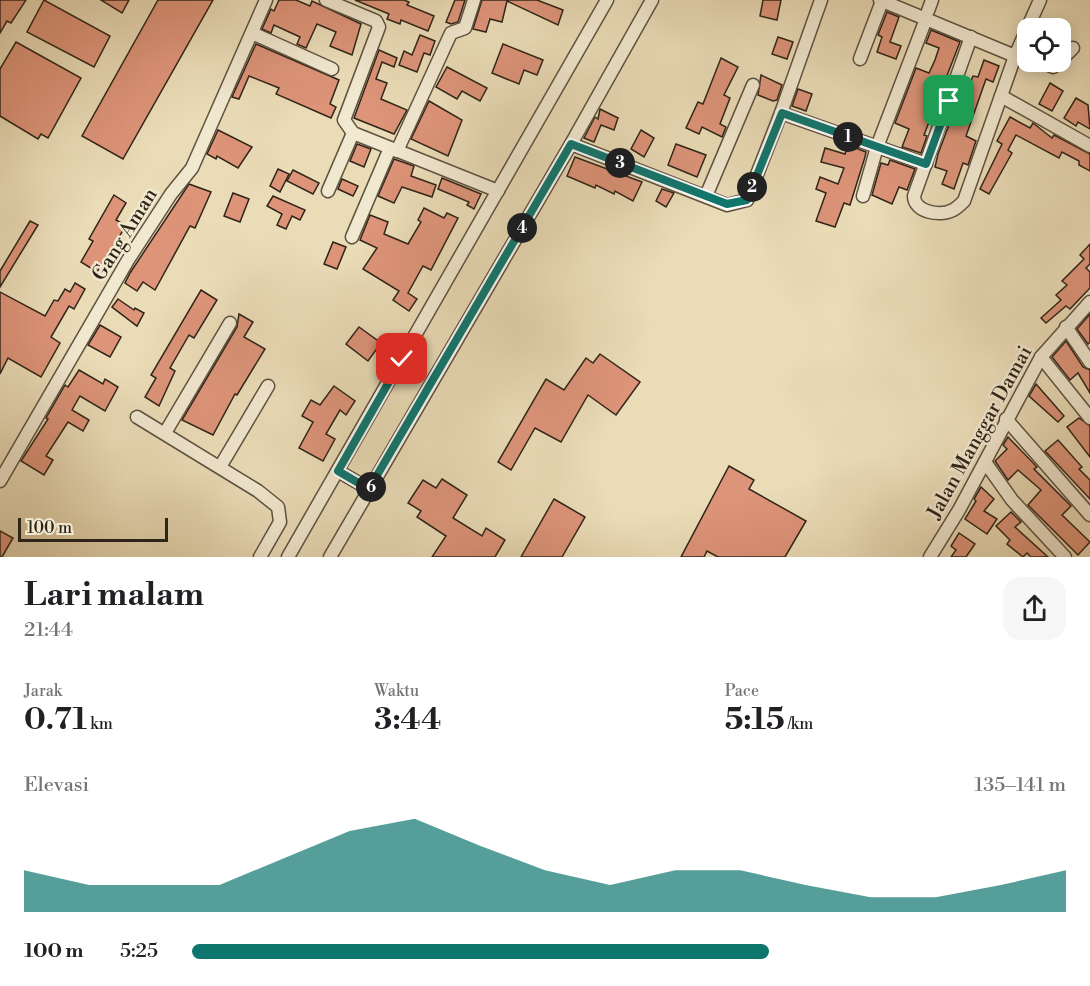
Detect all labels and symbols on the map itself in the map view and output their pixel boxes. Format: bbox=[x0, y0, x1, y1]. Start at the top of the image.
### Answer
pin bbox=[923, 75, 974, 126]
pin: 1 bbox=[833, 122, 863, 152]
pin: 3 bbox=[605, 148, 635, 178]
pin: 2 bbox=[737, 172, 767, 202]
street label: Gang Aman bbox=[87, 184, 164, 286]
pin: 4 bbox=[507, 213, 537, 243]
pin bbox=[376, 333, 427, 384]
street label: Jalan Manggar Damai bbox=[922, 342, 1038, 524]
pin: 6 bbox=[356, 472, 386, 502]
scale bar bbox=[18, 515, 168, 542]

